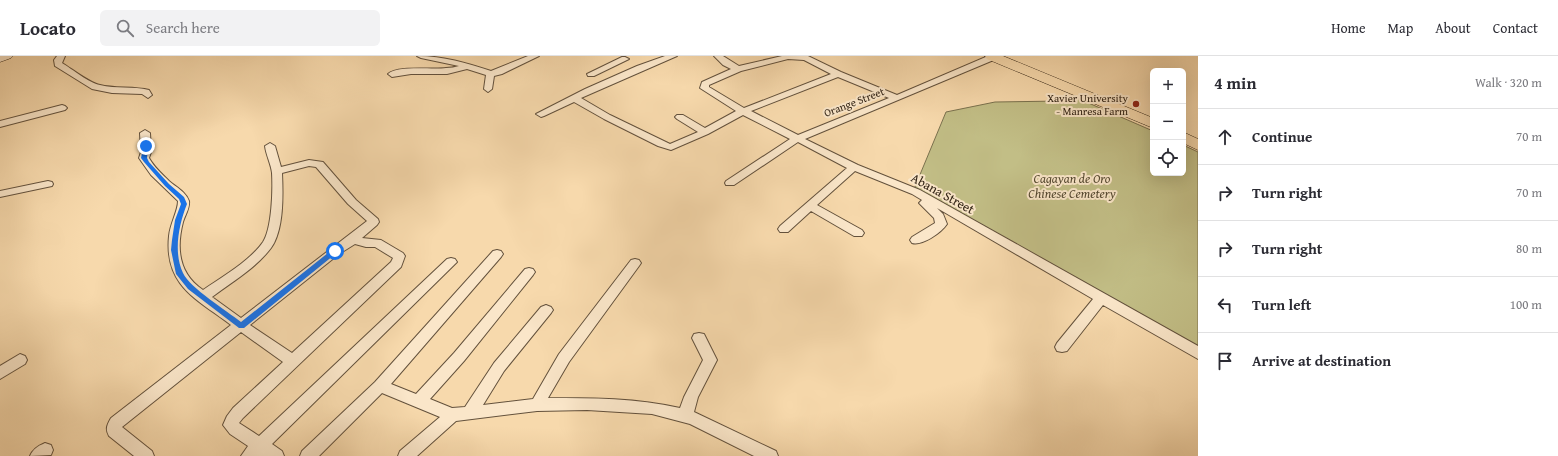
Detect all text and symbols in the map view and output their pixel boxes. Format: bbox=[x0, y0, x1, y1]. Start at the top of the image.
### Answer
search box bbox=[100, 10, 380, 46]
text: Locato bbox=[20, 14, 76, 42]
icon: search bbox=[114, 17, 136, 39]
text: Search here bbox=[146, 17, 220, 38]
text: Home bbox=[1331, 18, 1366, 38]
text: Map bbox=[1388, 18, 1413, 38]
text: About bbox=[1435, 18, 1471, 38]
text: Contact bbox=[1493, 18, 1538, 38]
map controls bbox=[1150, 68, 1186, 176]
button: + bbox=[1150, 68, 1186, 104]
text: 4 min bbox=[1214, 70, 1256, 95]
text: Walk · 320 m bbox=[1475, 73, 1542, 92]
street label: Orange Street bbox=[822, 83, 887, 121]
place label: Xavier University - Manresa Farm bbox=[1047, 90, 1129, 119]
marker: Xavier University - Manresa Farm bbox=[1131, 99, 1141, 109]
button: − bbox=[1150, 104, 1186, 140]
icon: ahead bbox=[1214, 126, 1236, 148]
text: Continue bbox=[1252, 126, 1313, 147]
text: 70 m bbox=[1516, 127, 1542, 146]
route end bbox=[137, 137, 155, 155]
button: locate bbox=[1150, 140, 1186, 176]
street label: Abana Street bbox=[908, 168, 978, 219]
park label: Cagayan de Oro Chinese Cemetery bbox=[1028, 169, 1116, 203]
icon: right bbox=[1214, 182, 1236, 204]
text: Turn right bbox=[1252, 182, 1323, 203]
text: 70 m bbox=[1516, 183, 1542, 202]
icon: right bbox=[1214, 238, 1236, 260]
text: Turn right bbox=[1252, 238, 1323, 259]
text: 80 m bbox=[1516, 239, 1542, 258]
route start bbox=[326, 242, 344, 260]
icon: left bbox=[1214, 294, 1236, 316]
text: Turn left bbox=[1252, 294, 1311, 315]
text: 100 m bbox=[1510, 295, 1542, 314]
icon: arrive bbox=[1214, 350, 1236, 372]
text: Arrive at destination bbox=[1252, 350, 1391, 371]

